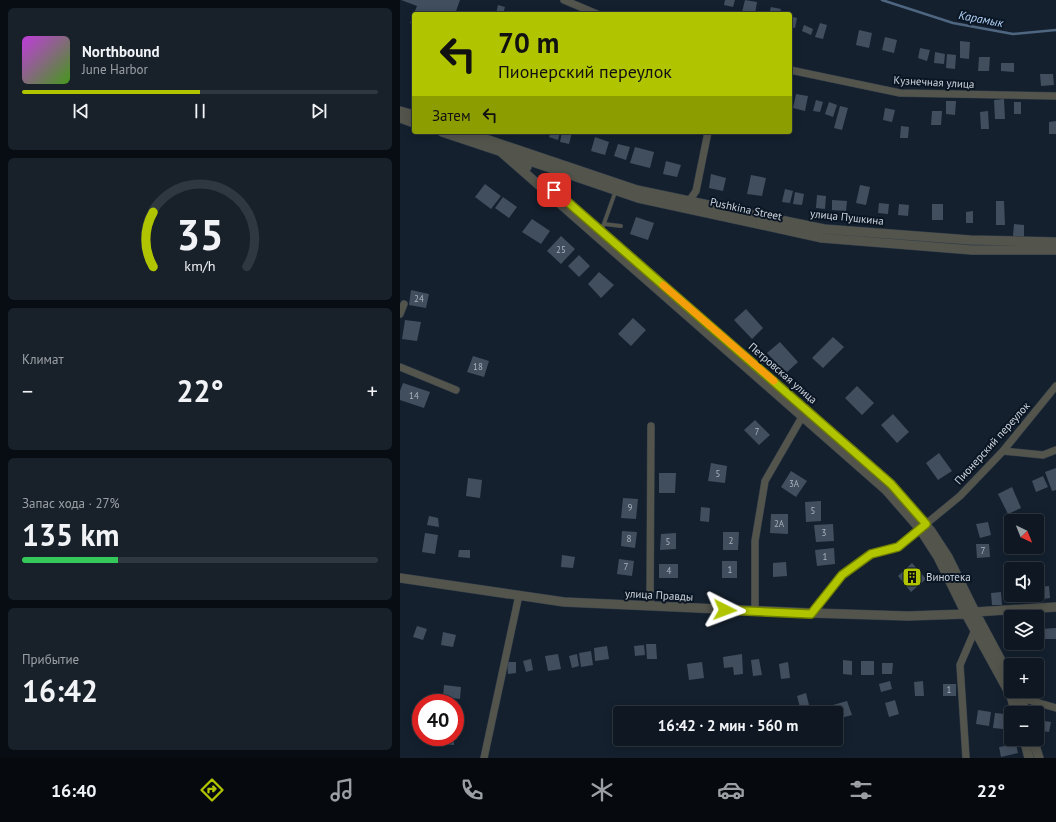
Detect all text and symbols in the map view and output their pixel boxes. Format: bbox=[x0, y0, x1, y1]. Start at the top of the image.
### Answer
water label: Карамык bbox=[958, 7, 1005, 30]
text: 70 m bbox=[498, 24, 559, 61]
icon: left bbox=[432, 28, 484, 80]
text: Northbound bbox=[82, 42, 159, 61]
text: Пионерский переулок bbox=[498, 60, 672, 83]
text: June Harbor bbox=[82, 61, 148, 78]
street label: Кузнечная улица bbox=[893, 73, 975, 91]
icon: previous bbox=[70, 100, 92, 122]
icon: pause bbox=[189, 100, 211, 122]
icon: next bbox=[308, 100, 330, 122]
icon: left bbox=[479, 104, 501, 126]
text: Затем bbox=[432, 106, 471, 125]
pin bbox=[537, 173, 571, 207]
icon: arrive bbox=[543, 179, 565, 201]
street label: Pushkina Street bbox=[709, 195, 783, 223]
street label: улица Пушкина bbox=[809, 206, 885, 228]
text: 35 bbox=[176, 208, 224, 261]
house number: 25 bbox=[556, 244, 566, 255]
text: km/h bbox=[184, 256, 216, 275]
house number: 24 bbox=[414, 293, 424, 304]
street label: Петровская улица bbox=[746, 339, 820, 407]
text: Климат bbox=[22, 351, 64, 368]
house number: 18 bbox=[473, 361, 483, 372]
text: 22° bbox=[176, 371, 224, 410]
text: − bbox=[22, 377, 33, 405]
text: + bbox=[367, 377, 378, 405]
house number: 14 bbox=[409, 390, 419, 401]
street label: Пионерский переулок bbox=[951, 398, 1033, 487]
house number: 7 bbox=[755, 426, 760, 437]
house number: 5 bbox=[716, 468, 721, 479]
house number: 3А bbox=[789, 478, 800, 489]
text: Запас хода · 27% bbox=[22, 495, 120, 512]
house number: 9 bbox=[628, 502, 633, 513]
house number: 5 bbox=[811, 505, 816, 516]
north arrow bbox=[1004, 514, 1044, 554]
map controls bbox=[1004, 514, 1044, 746]
text: 135 km bbox=[22, 515, 120, 554]
house number: 2А bbox=[774, 518, 785, 529]
house number: 3 bbox=[822, 527, 827, 538]
house number: 8 bbox=[627, 533, 632, 544]
house number: 2 bbox=[729, 535, 734, 546]
house number: 5 bbox=[666, 536, 671, 547]
house number: 7 bbox=[981, 545, 986, 556]
house number: 1 bbox=[823, 551, 828, 562]
house number: 7 bbox=[624, 561, 629, 572]
button: sound bbox=[1004, 562, 1044, 602]
house number: 1 bbox=[728, 564, 733, 575]
house number: 4 bbox=[667, 565, 672, 576]
building icon: Винотека bbox=[901, 566, 923, 588]
place label: Винотека bbox=[926, 570, 971, 584]
street label: улица Правды bbox=[625, 586, 693, 604]
position arrow bbox=[704, 589, 746, 631]
button: layers bbox=[1004, 610, 1044, 650]
text: Прибытие bbox=[22, 651, 79, 668]
button: + bbox=[1004, 658, 1044, 698]
text: 16:42 bbox=[22, 671, 98, 710]
house number: 1 bbox=[947, 684, 952, 695]
speed limit sign: 40 bbox=[412, 694, 464, 746]
button: − bbox=[1004, 706, 1044, 746]
text: 16:42 · 2 мин · 560 m bbox=[658, 716, 798, 735]
icon: directions bbox=[198, 776, 226, 804]
icon: music bbox=[328, 776, 356, 804]
icon: phone bbox=[458, 776, 486, 804]
icon: climate bbox=[588, 776, 616, 804]
icon: car bbox=[717, 776, 745, 804]
icon: filters bbox=[847, 776, 875, 804]
text: 16:40 bbox=[51, 779, 97, 802]
text: 22° bbox=[977, 779, 1005, 802]

